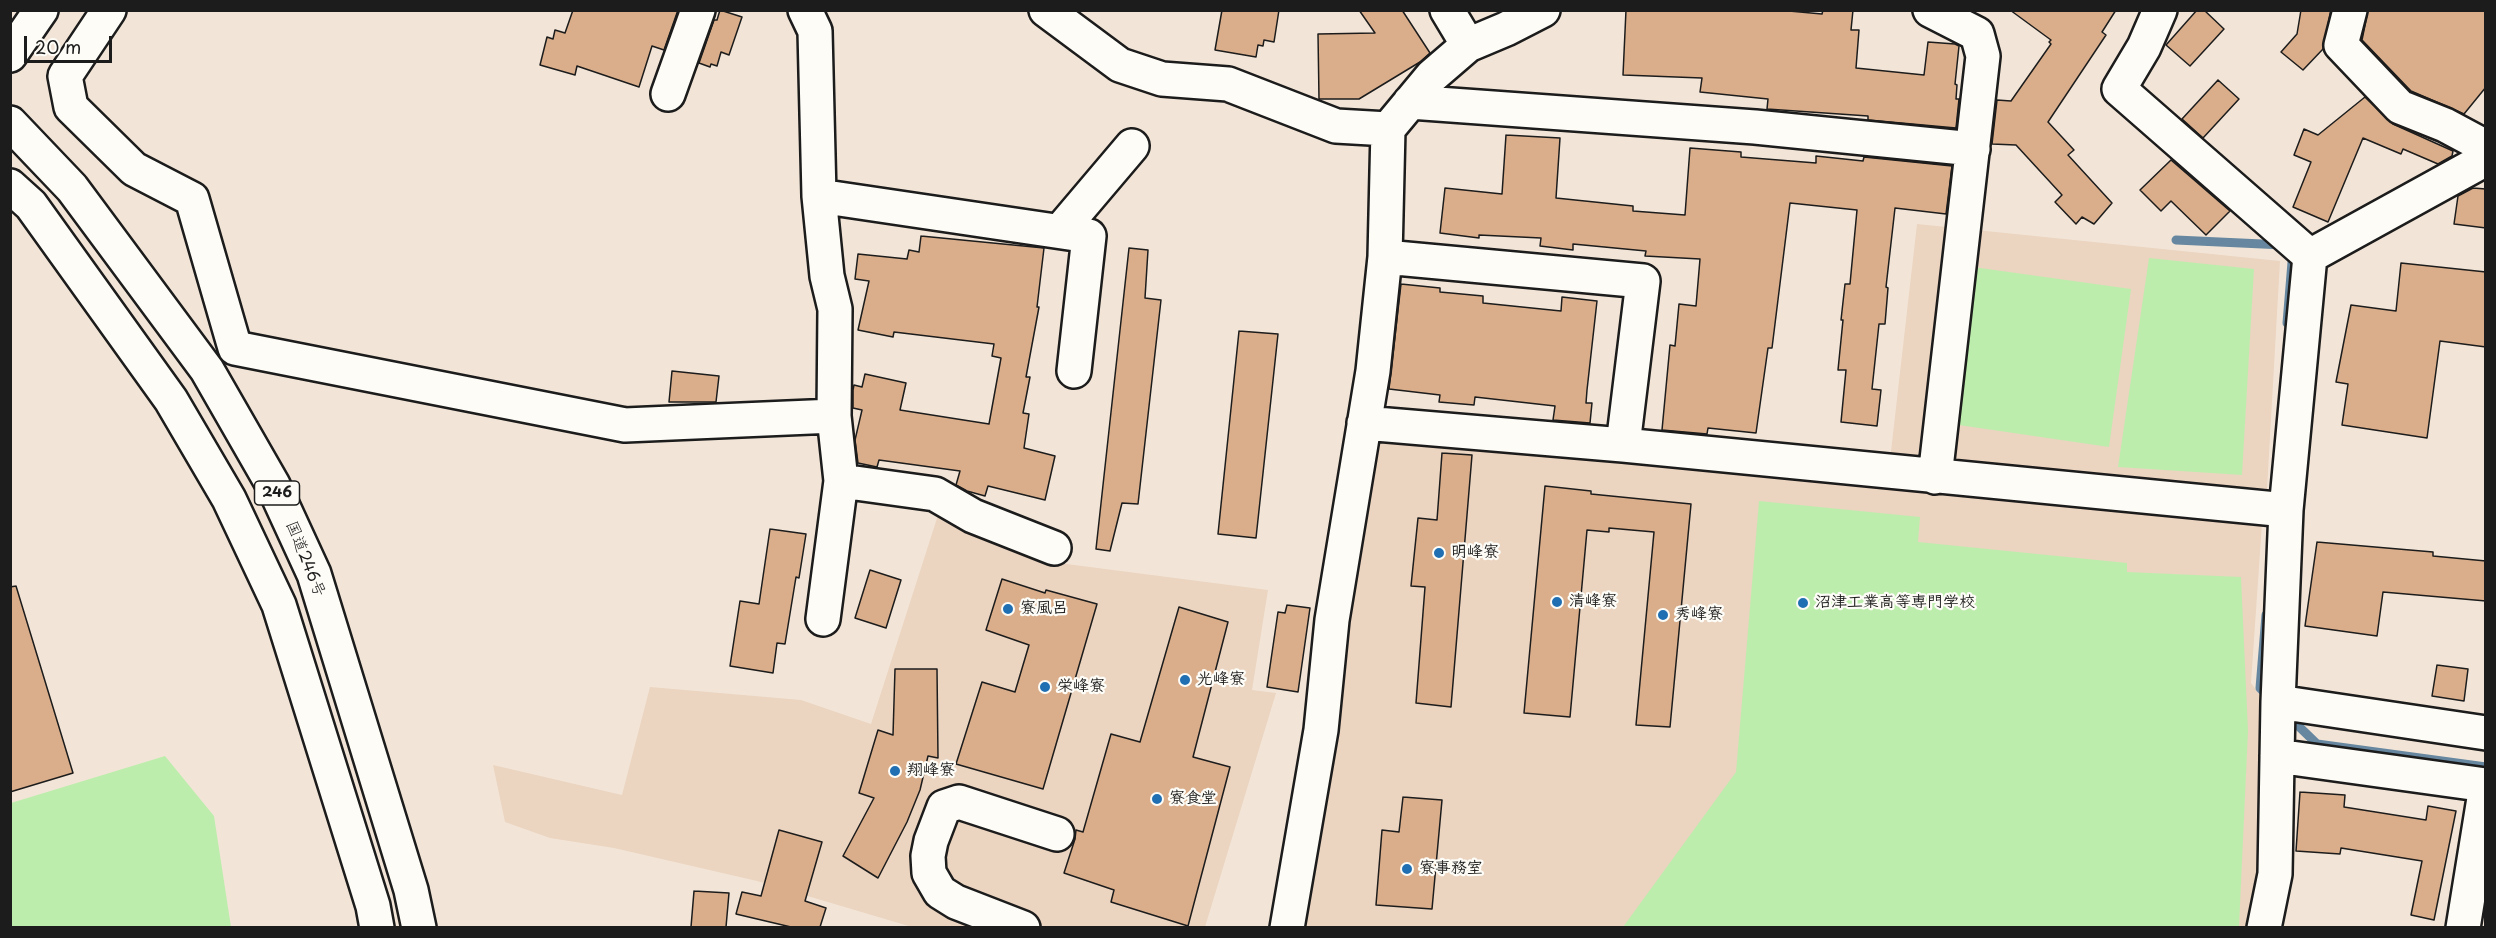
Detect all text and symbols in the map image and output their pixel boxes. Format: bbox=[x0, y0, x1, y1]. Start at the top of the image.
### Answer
scale bar bbox=[27, 24, 116, 62]
text: 20 m bbox=[35, 33, 81, 60]
road number: 246 bbox=[254, 481, 300, 505]
street label: 国道246号 bbox=[281, 518, 329, 600]
place label: 明峰寮 bbox=[1451, 543, 1499, 563]
marker: 明峰寮 bbox=[1432, 546, 1446, 560]
place label: 清峰寮 bbox=[1569, 592, 1617, 612]
place label: 沼津工業高等専門学校 bbox=[1815, 593, 1975, 613]
marker: 清峰寮 bbox=[1550, 595, 1564, 609]
marker: 沼津工業高等専門学校 bbox=[1796, 596, 1810, 610]
place label: 寮風呂 bbox=[1020, 599, 1068, 619]
marker: 寮風呂 bbox=[1001, 602, 1015, 616]
place label: 秀峰寮 bbox=[1675, 605, 1723, 625]
marker: 秀峰寮 bbox=[1656, 608, 1670, 622]
place label: 光峰寮 bbox=[1197, 670, 1245, 690]
marker: 光峰寮 bbox=[1178, 673, 1192, 687]
place label: 栄峰寮 bbox=[1057, 677, 1105, 697]
marker: 栄峰寮 bbox=[1038, 680, 1052, 694]
place label: 翔峰寮 bbox=[907, 761, 955, 781]
marker: 翔峰寮 bbox=[888, 764, 902, 778]
place label: 寮食堂 bbox=[1169, 789, 1217, 809]
marker: 寮食堂 bbox=[1150, 792, 1164, 806]
place label: 寮事務室 bbox=[1419, 859, 1483, 879]
marker: 寮事務室 bbox=[1400, 862, 1414, 876]

